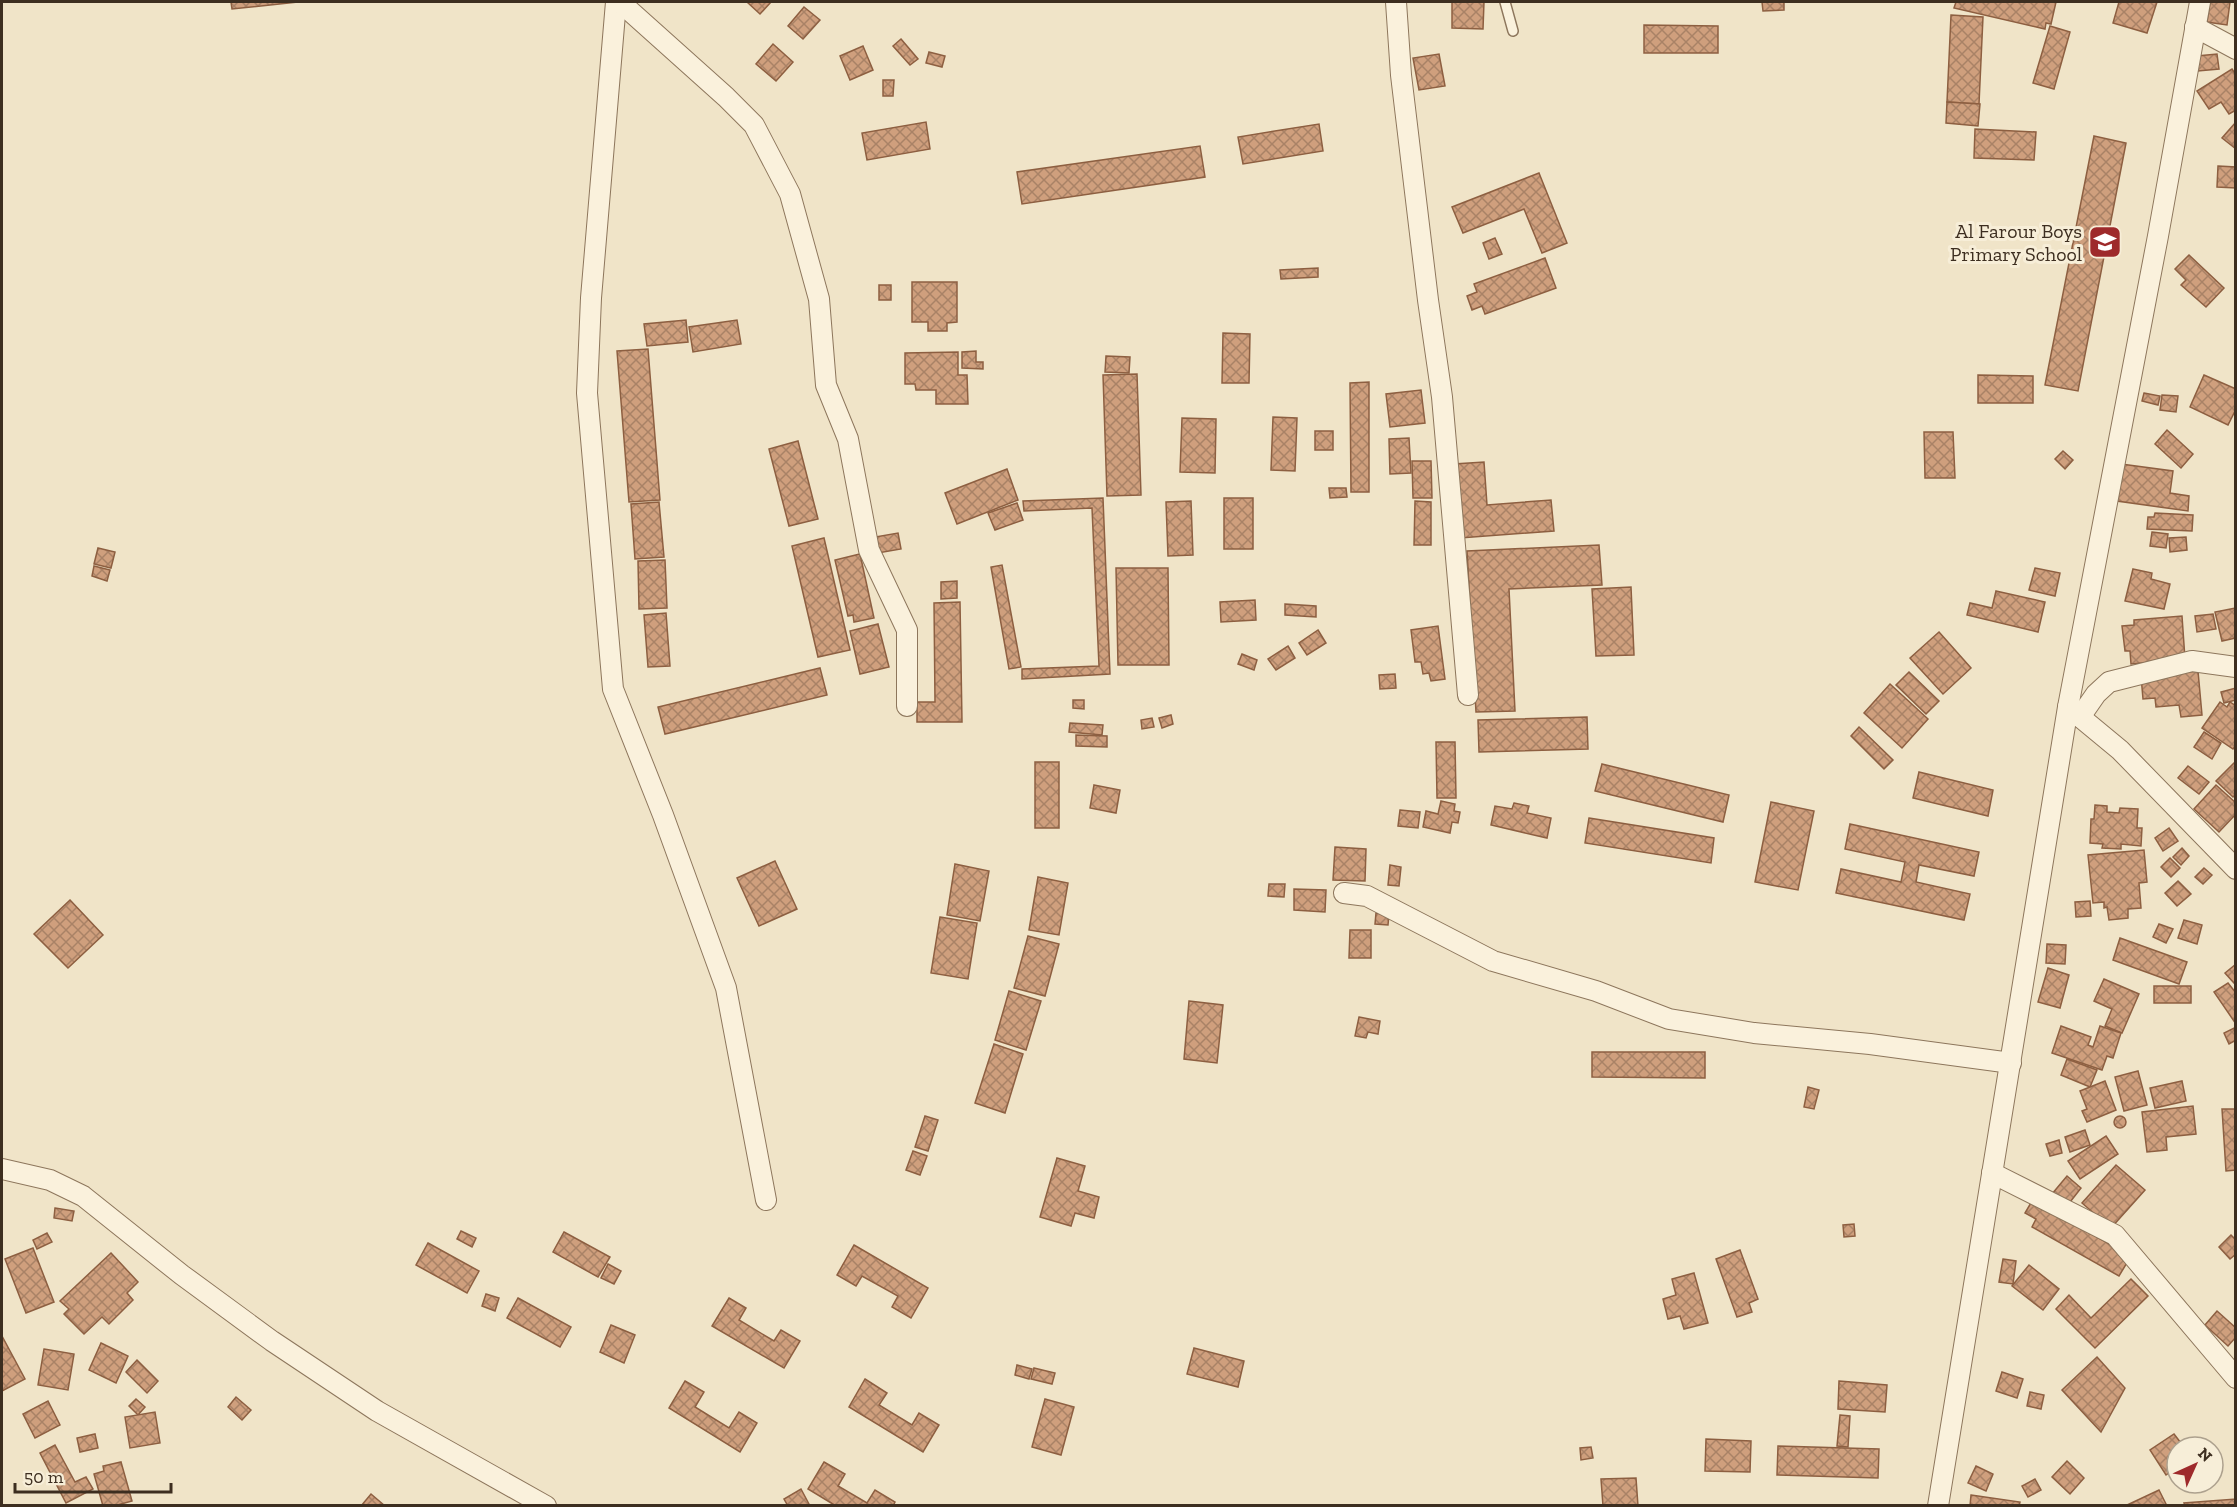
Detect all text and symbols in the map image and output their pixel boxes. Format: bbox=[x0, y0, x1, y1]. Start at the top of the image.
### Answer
place label: Al Farour Boys Primary School bbox=[1950, 219, 2082, 266]
school or university icon: Al Farour Boys Primary School bbox=[2087, 224, 2123, 260]
north arrow bbox=[2165, 1435, 2225, 1495]
text: N bbox=[2194, 1444, 2216, 1466]
scale bar bbox=[15, 1456, 171, 1494]
text: 50 m bbox=[24, 1466, 64, 1488]

